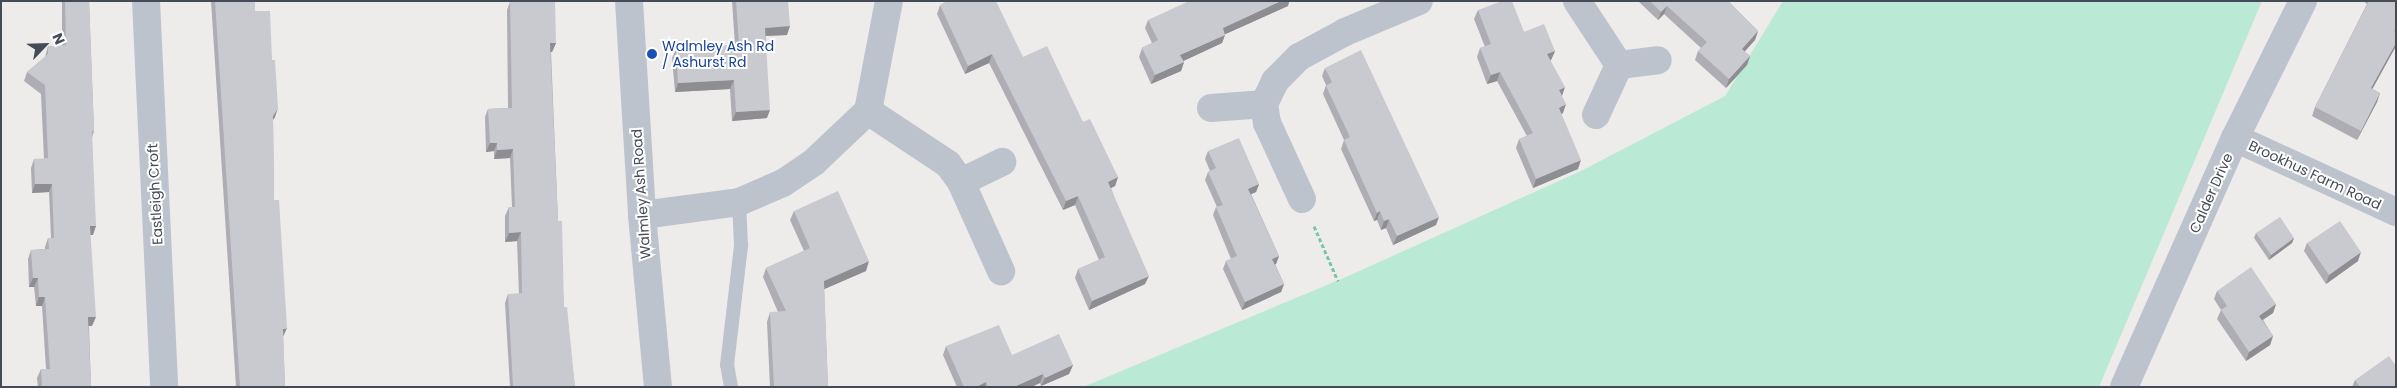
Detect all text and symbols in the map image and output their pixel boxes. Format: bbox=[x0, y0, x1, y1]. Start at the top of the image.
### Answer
north arrow bbox=[20, 20, 70, 70]
text: N bbox=[47, 30, 70, 48]
place label: Walmley Ash Rd / Ashurst Rd bbox=[662, 38, 774, 70]
marker: Walmley Ash Rd / Ashurst Rd bbox=[646, 48, 658, 60]
street label: Walmley Ash Road bbox=[628, 128, 654, 260]
street label: Brookhus Farm Road bbox=[2246, 137, 2384, 213]
street label: Eastleigh Croft bbox=[144, 143, 166, 245]
street label: Calder Drive bbox=[2186, 150, 2236, 236]

